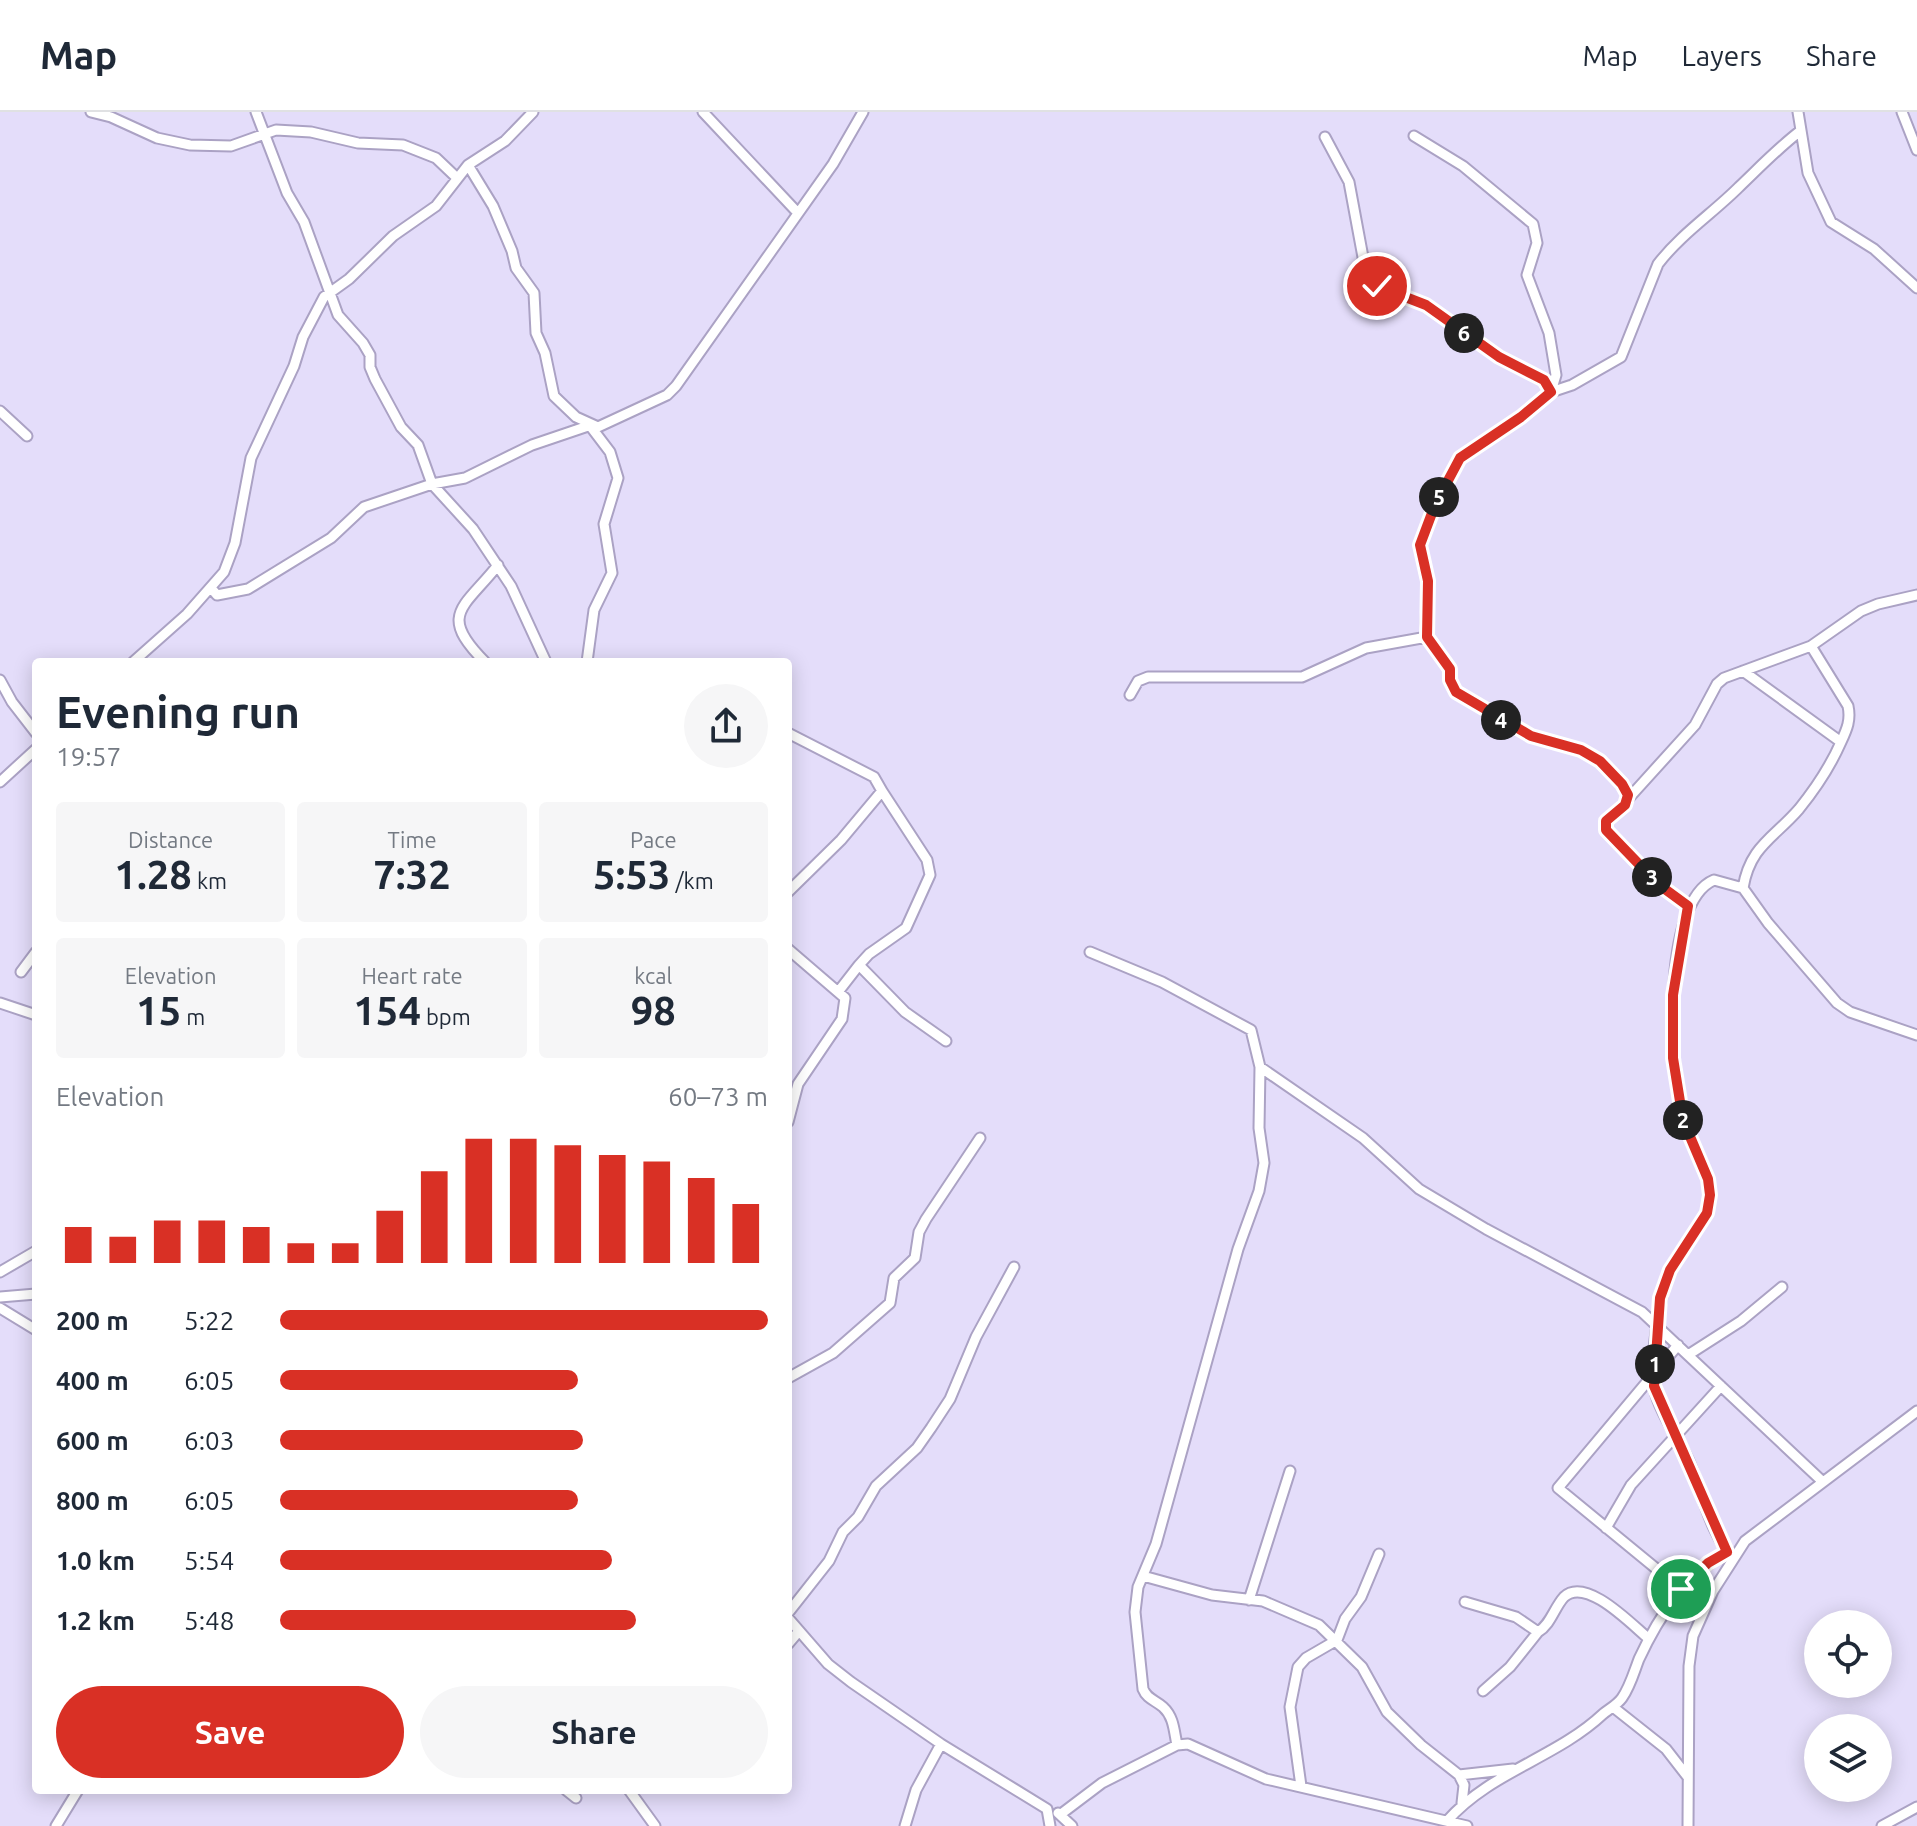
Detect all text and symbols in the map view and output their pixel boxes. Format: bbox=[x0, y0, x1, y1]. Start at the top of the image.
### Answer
text: Map bbox=[40, 34, 117, 76]
text: Map bbox=[1582, 40, 1638, 71]
text: Layers bbox=[1682, 40, 1762, 71]
text: Share bbox=[1806, 40, 1877, 71]
pin bbox=[1343, 252, 1411, 320]
icon: check bbox=[1355, 264, 1399, 308]
pin: 6 bbox=[1444, 313, 1484, 353]
text: 6 bbox=[1458, 320, 1470, 345]
pin: 5 bbox=[1419, 477, 1459, 517]
text: 5 bbox=[1433, 484, 1445, 509]
button: share bbox=[684, 684, 768, 768]
text: Evening run bbox=[56, 687, 300, 736]
pin: 4 bbox=[1481, 700, 1521, 740]
text: 4 bbox=[1495, 707, 1507, 732]
text: 19:57 bbox=[56, 742, 121, 771]
text: Distance bbox=[128, 827, 213, 852]
text: Time bbox=[387, 827, 437, 852]
text: Pace bbox=[630, 827, 677, 852]
text: 1.28 bbox=[114, 852, 192, 897]
text: 7:32 bbox=[373, 852, 451, 897]
text: 5:53 bbox=[593, 852, 670, 897]
pin: 3 bbox=[1632, 857, 1672, 897]
text: 3 bbox=[1646, 864, 1658, 889]
text: km bbox=[192, 868, 227, 893]
text: /km bbox=[670, 868, 714, 893]
text: Elevation bbox=[125, 963, 217, 988]
text: Heart rate bbox=[361, 963, 463, 988]
text: kcal bbox=[634, 963, 672, 988]
text: 15 bbox=[136, 988, 181, 1033]
text: 154 bbox=[353, 988, 421, 1033]
text: 98 bbox=[631, 988, 676, 1033]
text: m bbox=[181, 1004, 205, 1029]
text: bpm bbox=[421, 1004, 471, 1029]
text: Elevation bbox=[56, 1082, 164, 1111]
text: 60–73 m bbox=[668, 1082, 768, 1111]
pin: 2 bbox=[1663, 1100, 1703, 1140]
text: 2 bbox=[1677, 1107, 1689, 1132]
text: 200 m bbox=[56, 1306, 129, 1335]
text: 5:22 bbox=[184, 1306, 234, 1335]
pin: 1 bbox=[1635, 1344, 1675, 1384]
text: 1 bbox=[1649, 1351, 1661, 1376]
text: 400 m bbox=[56, 1366, 129, 1395]
text: 6:05 bbox=[184, 1366, 234, 1395]
text: 600 m bbox=[56, 1426, 129, 1455]
text: 6:03 bbox=[184, 1426, 234, 1455]
text: 800 m bbox=[56, 1486, 129, 1515]
text: 6:05 bbox=[184, 1486, 234, 1515]
text: 1.0 km bbox=[56, 1546, 135, 1575]
text: 5:54 bbox=[184, 1546, 234, 1575]
pin bbox=[1647, 1555, 1715, 1623]
icon: arrive bbox=[1659, 1567, 1703, 1611]
text: 1.2 km bbox=[56, 1606, 135, 1635]
text: 5:48 bbox=[184, 1606, 234, 1635]
map controls bbox=[1804, 1610, 1892, 1802]
button: locate bbox=[1804, 1610, 1892, 1698]
button: Save bbox=[56, 1686, 404, 1778]
button: Share bbox=[420, 1686, 768, 1778]
button: layers bbox=[1804, 1714, 1892, 1802]

